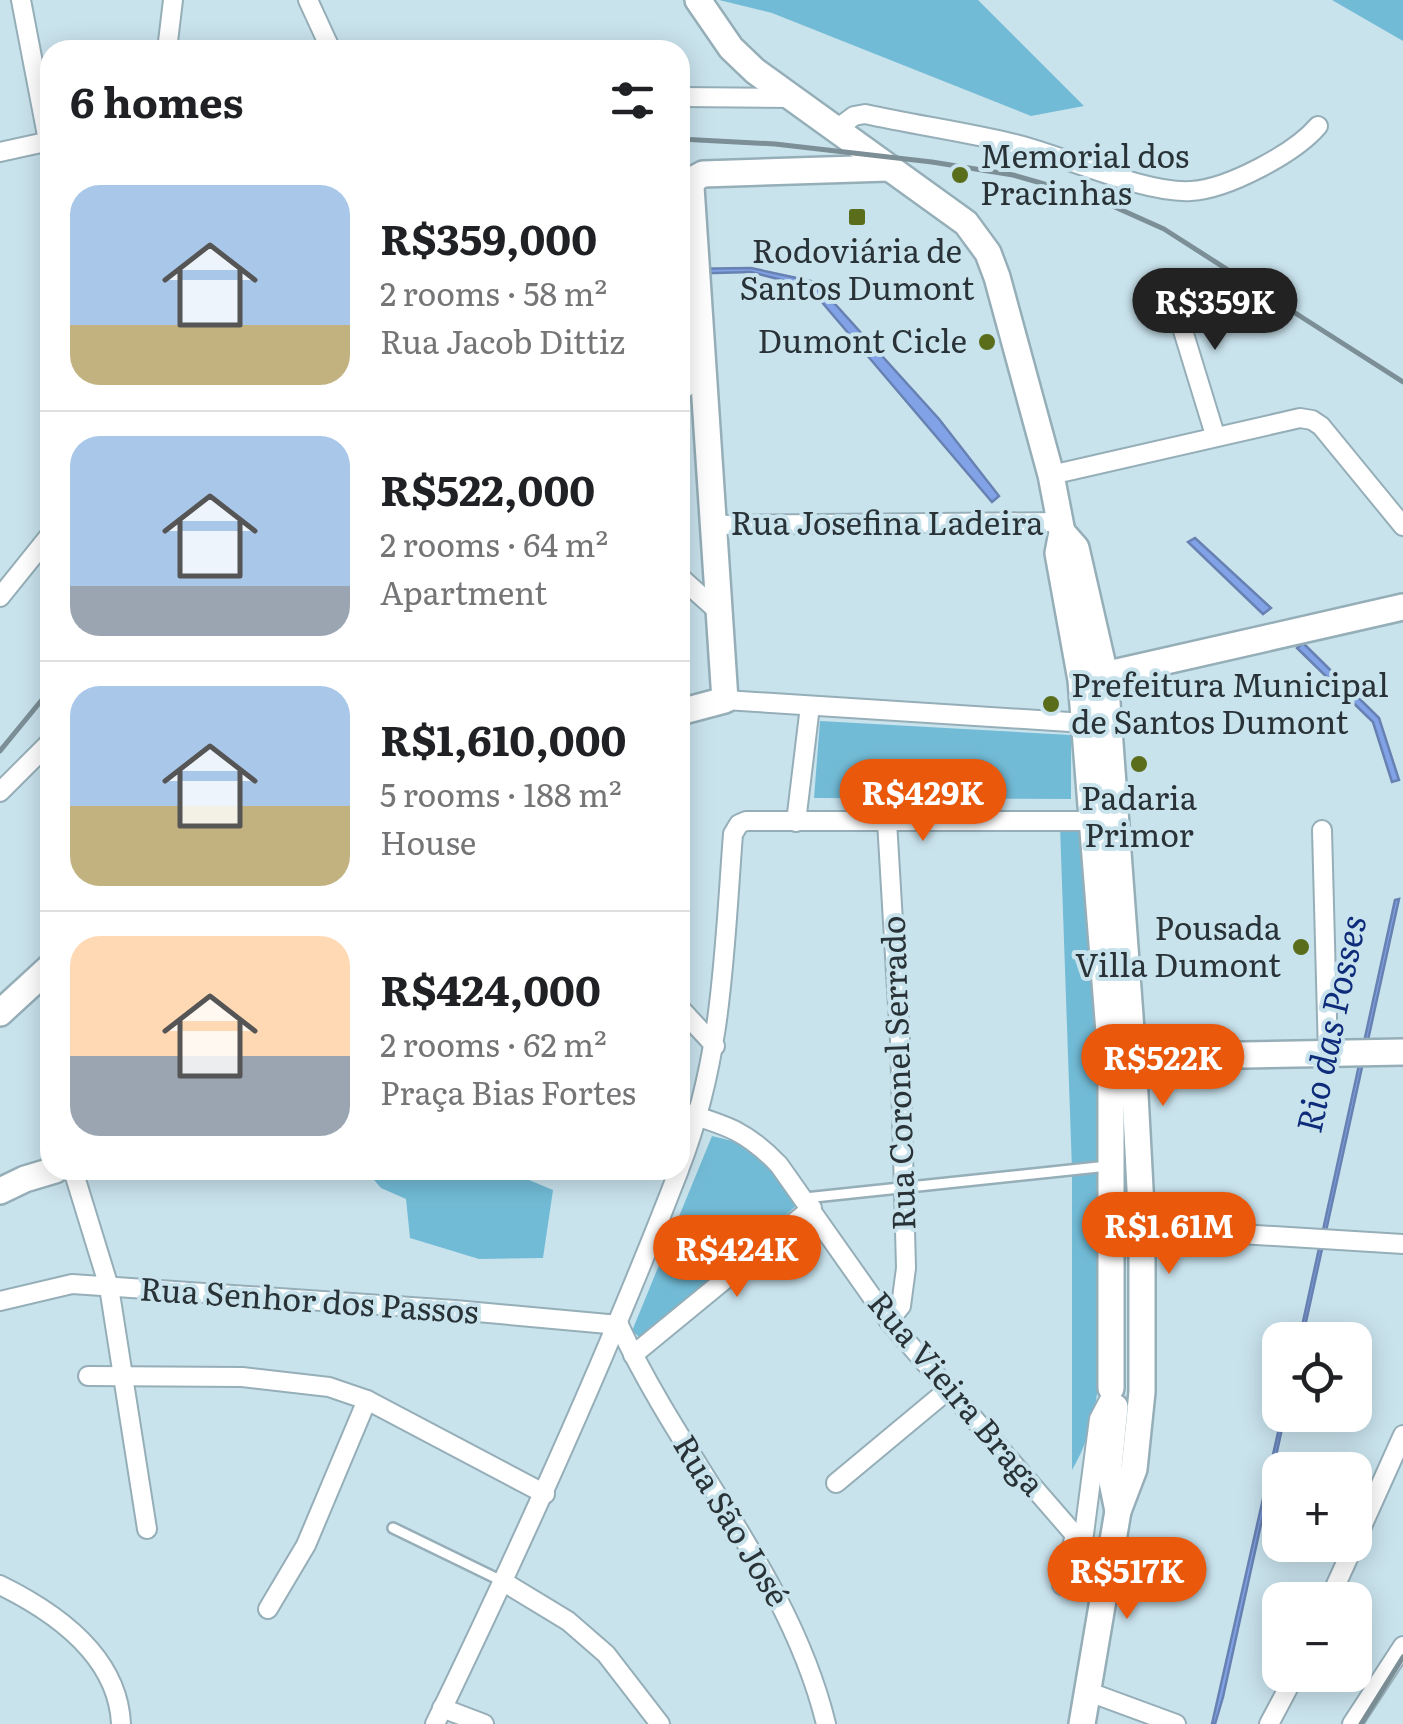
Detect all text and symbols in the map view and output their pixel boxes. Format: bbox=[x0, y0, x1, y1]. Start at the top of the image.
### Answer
text: 6 homes bbox=[70, 69, 244, 131]
icon: filters bbox=[605, 73, 660, 128]
place label: Memorial dos Pracinhas bbox=[980, 130, 1189, 215]
marker: Memorial dos Pracinhas bbox=[949, 164, 971, 186]
text: R$359,000 bbox=[380, 206, 597, 268]
marker: Rodoviária de Santos Dumont bbox=[846, 206, 868, 228]
icon: home bbox=[150, 225, 270, 345]
place label: Rodoviária de Santos Dumont bbox=[739, 225, 975, 310]
text: 2 rooms · 58 m² bbox=[380, 268, 607, 316]
pin: R$359K bbox=[1134, 268, 1296, 353]
text: R$359K bbox=[1154, 276, 1276, 324]
place label: Dumont Cicle bbox=[758, 315, 967, 363]
text: Rua Jacob Dittiz bbox=[380, 316, 625, 364]
marker: Dumont Cicle bbox=[976, 331, 998, 353]
text: R$522,000 bbox=[380, 457, 595, 519]
icon: home bbox=[150, 476, 270, 596]
street label: Rua Josefina Ladeira bbox=[731, 497, 1044, 545]
text: 2 rooms · 64 m² bbox=[380, 519, 608, 567]
text: Apartment bbox=[380, 567, 547, 615]
place label: Prefeitura Municipal de Santos Dumont bbox=[1071, 659, 1389, 744]
marker: Prefeitura Municipal de Santos Dumont bbox=[1040, 693, 1062, 715]
text: R$1,610,000 bbox=[380, 707, 626, 769]
icon: home bbox=[150, 726, 270, 846]
marker: Padaria Primor bbox=[1128, 753, 1150, 775]
pin: R$429K bbox=[842, 759, 1004, 844]
text: R$429K bbox=[862, 767, 984, 815]
text: 5 rooms · 188 m² bbox=[380, 769, 622, 817]
place label: Padaria Primor bbox=[1081, 772, 1198, 857]
text: House bbox=[380, 817, 476, 865]
place label: Pousada Villa Dumont bbox=[1075, 902, 1282, 987]
water label: Rio das Posses bbox=[1281, 910, 1377, 1137]
street label: Rua Coronel Serrado bbox=[867, 915, 925, 1231]
marker: Pousada Villa Dumont bbox=[1290, 936, 1312, 958]
text: R$424,000 bbox=[380, 957, 601, 1019]
icon: home bbox=[150, 976, 270, 1096]
text: 2 rooms · 62 m² bbox=[380, 1019, 607, 1067]
pin: R$522K bbox=[1082, 1024, 1244, 1109]
text: R$522K bbox=[1103, 1032, 1223, 1080]
text: Praça Bias Fortes bbox=[380, 1067, 636, 1115]
pin: R$1.61M bbox=[1077, 1192, 1261, 1277]
text: R$1.61M bbox=[1104, 1200, 1234, 1248]
pin: R$424K bbox=[656, 1215, 818, 1300]
text: R$424K bbox=[675, 1223, 799, 1271]
street label: Rua Senhor dos Passos bbox=[138, 1262, 480, 1334]
street label: Rua Vieira Braga bbox=[858, 1279, 1059, 1505]
map controls bbox=[1262, 1322, 1372, 1692]
button: locate bbox=[1262, 1322, 1372, 1432]
street label: Rua São José bbox=[663, 1425, 804, 1614]
button: + bbox=[1262, 1452, 1372, 1562]
pin: R$517K bbox=[1046, 1537, 1208, 1622]
text: R$517K bbox=[1069, 1545, 1185, 1593]
button: − bbox=[1262, 1582, 1372, 1692]

